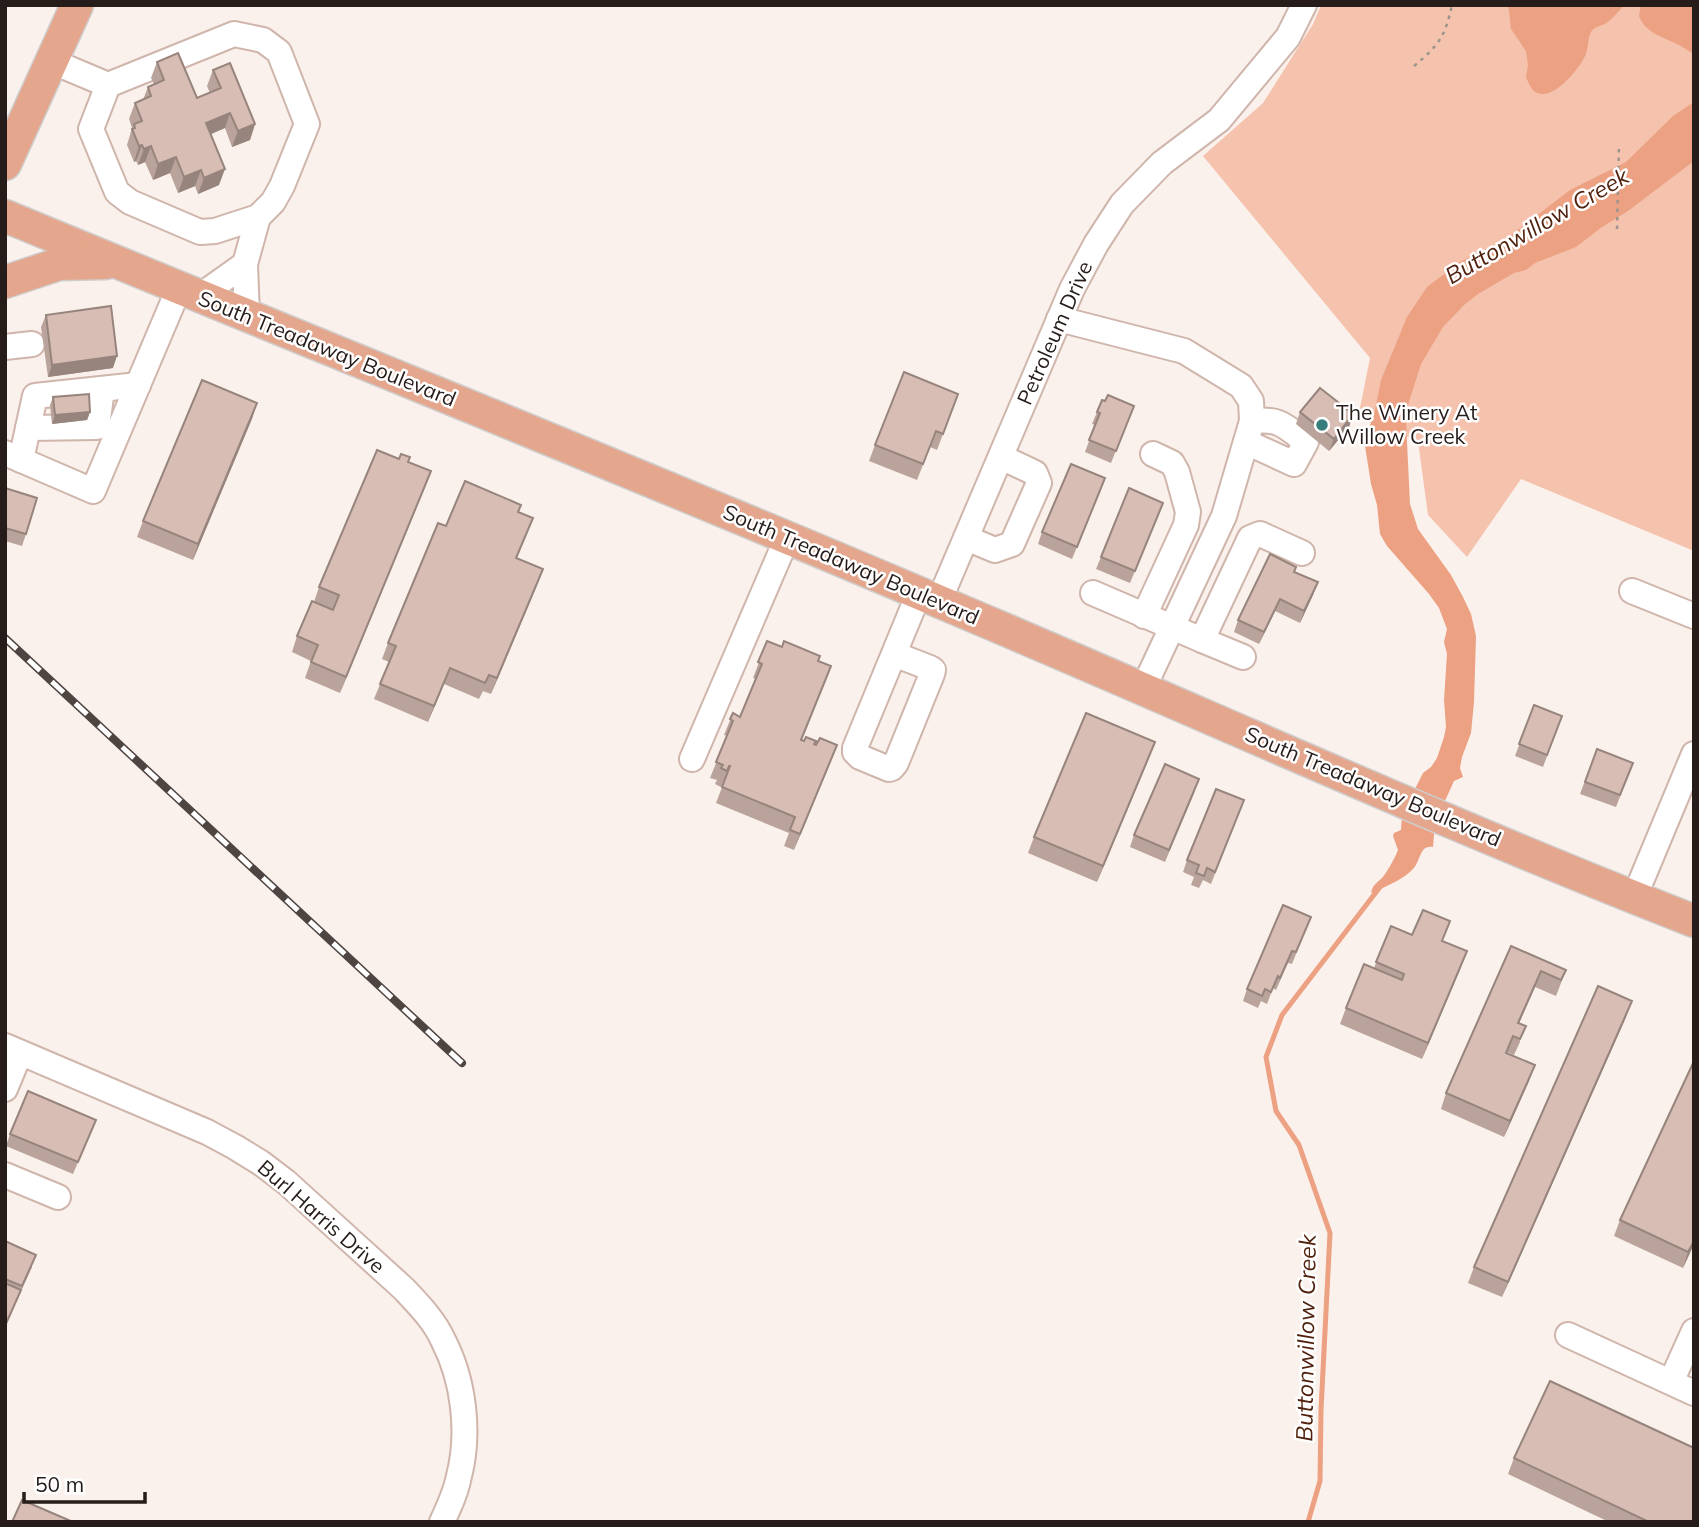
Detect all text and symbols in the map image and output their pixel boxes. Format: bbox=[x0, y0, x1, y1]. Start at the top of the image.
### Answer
water label: Buttonwillow Creek bbox=[1440, 161, 1635, 290]
street label: Petroleum Drive bbox=[1011, 257, 1097, 409]
street label: South Treadaway Boulevard bbox=[195, 284, 460, 412]
place label: The Winery At Willow Creek bbox=[1336, 399, 1477, 449]
marker: The Winery At Willow Creek bbox=[1314, 417, 1330, 433]
street label: South Treadaway Boulevard bbox=[720, 498, 983, 630]
street label: South Treadaway Boulevard bbox=[1242, 720, 1505, 852]
street label: Burl Harris Drive bbox=[253, 1154, 391, 1279]
water label: Buttonwillow Creek bbox=[1289, 1233, 1322, 1442]
scale bar bbox=[24, 1460, 145, 1504]
text: 50 m bbox=[35, 1471, 84, 1497]

